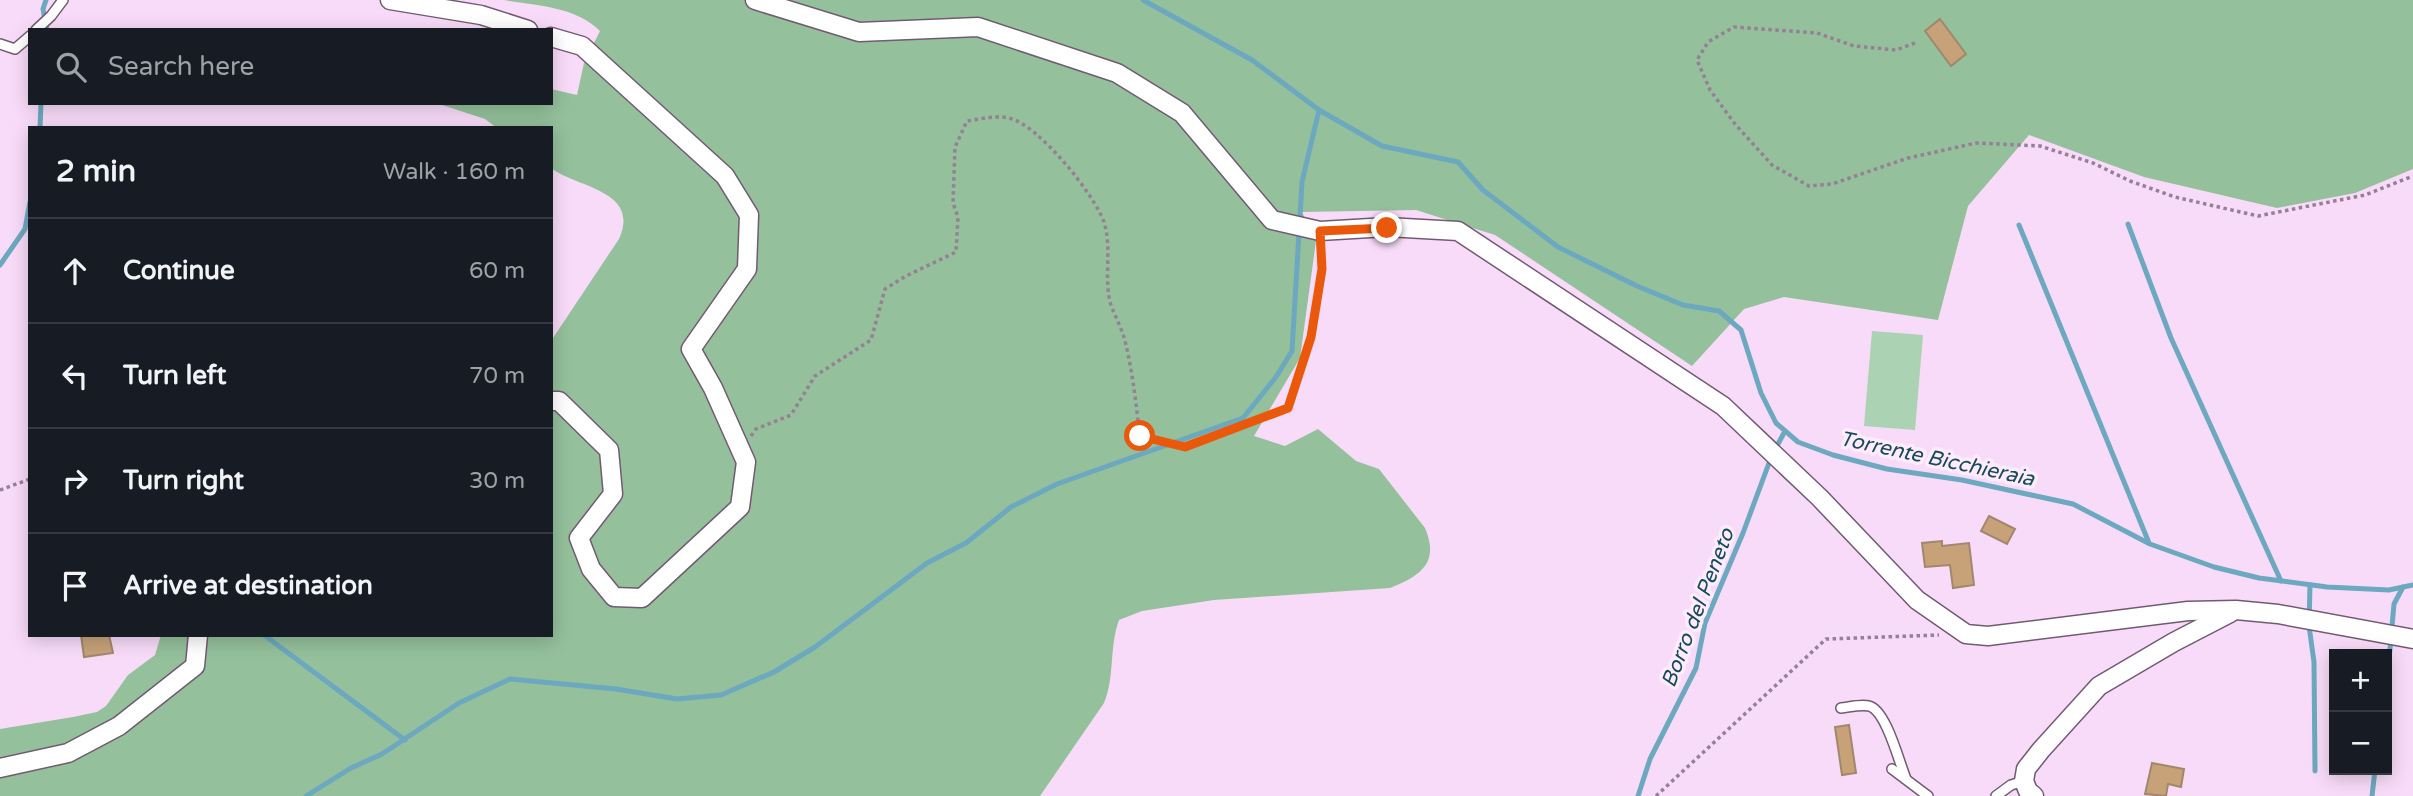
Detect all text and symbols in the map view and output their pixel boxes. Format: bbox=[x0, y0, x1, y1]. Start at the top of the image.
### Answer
search box bbox=[28, 28, 553, 105]
icon: search bbox=[52, 48, 90, 86]
text: Search here bbox=[108, 51, 254, 82]
text: 2 min bbox=[56, 153, 136, 190]
text: Walk · 160 m bbox=[383, 158, 525, 186]
route end bbox=[1371, 212, 1402, 243]
icon: ahead bbox=[56, 252, 94, 290]
text: Continue bbox=[123, 255, 235, 286]
text: 60 m bbox=[469, 257, 525, 285]
icon: left bbox=[56, 357, 94, 395]
text: Turn left bbox=[123, 360, 226, 391]
text: 70 m bbox=[469, 362, 525, 390]
route start bbox=[1124, 420, 1155, 451]
water label: Torrente Bicchieraia bbox=[1837, 426, 2038, 492]
icon: right bbox=[56, 462, 94, 500]
text: Turn right bbox=[123, 465, 244, 496]
text: 30 m bbox=[469, 467, 525, 495]
water label: Borro del Peneto bbox=[1656, 524, 1740, 691]
icon: arrive bbox=[56, 567, 94, 605]
text: Arrive at destination bbox=[123, 570, 373, 601]
map controls bbox=[2329, 649, 2392, 775]
button: + bbox=[2329, 649, 2392, 712]
button: − bbox=[2329, 712, 2392, 775]

